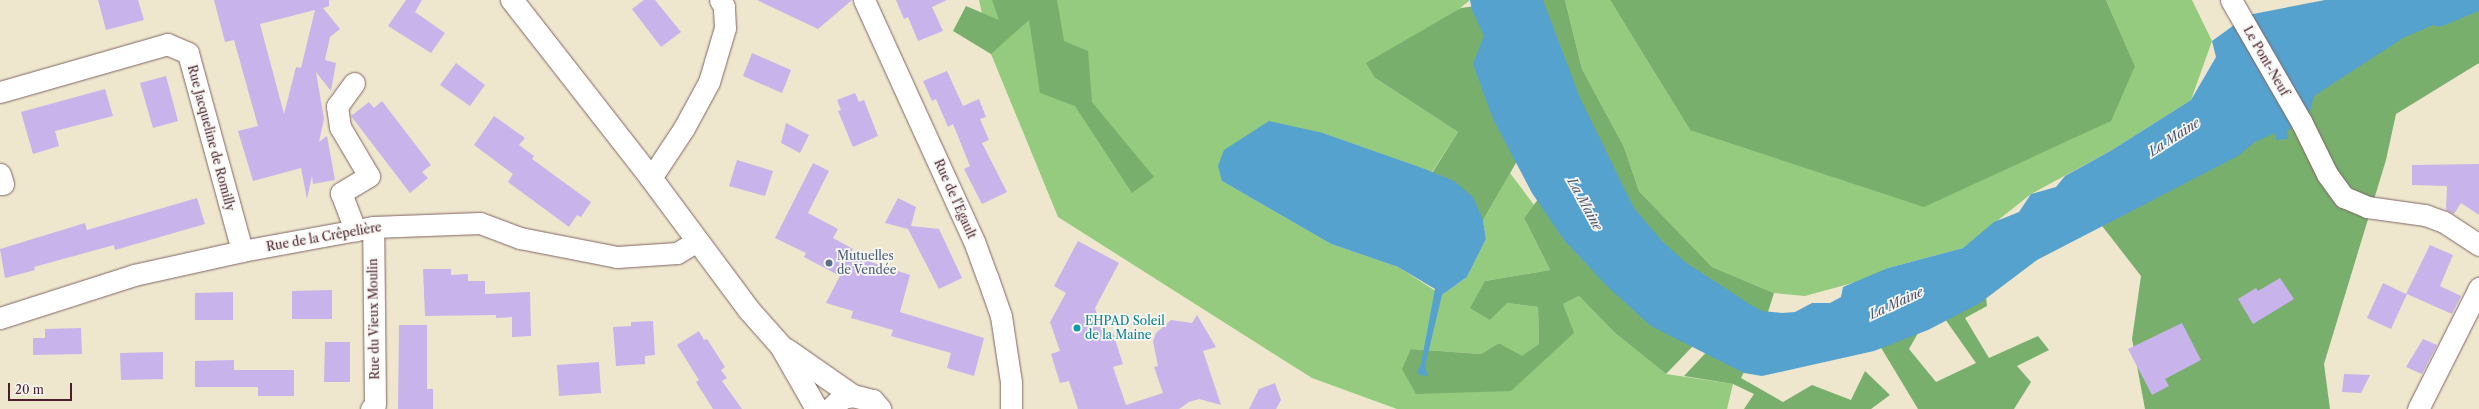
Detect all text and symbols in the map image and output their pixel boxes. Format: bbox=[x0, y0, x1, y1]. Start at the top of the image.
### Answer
street label: Le Pont-Neuf bbox=[2240, 24, 2292, 98]
street label: Rue Jacqueline de Romilly bbox=[185, 63, 237, 213]
water label: La Maine bbox=[2145, 115, 2203, 159]
street label: Rue de l'Egault bbox=[931, 157, 979, 241]
water label: La Maine bbox=[1564, 175, 1606, 233]
street label: Rue de la Crêpelière bbox=[265, 220, 383, 254]
place label: Mutuelles de Vendée bbox=[837, 249, 897, 277]
street label: Rue du Vieux Moulin bbox=[366, 258, 382, 380]
marker: Mutuelles de Vendée bbox=[824, 258, 834, 268]
water label: La Maine bbox=[1866, 284, 1926, 322]
place label: EHPAD Soleil de la Maine bbox=[1085, 314, 1165, 342]
marker: EHPAD Soleil de la Maine bbox=[1072, 323, 1082, 333]
scale bar bbox=[10, 375, 74, 401]
text: 20 m bbox=[15, 382, 44, 397]

